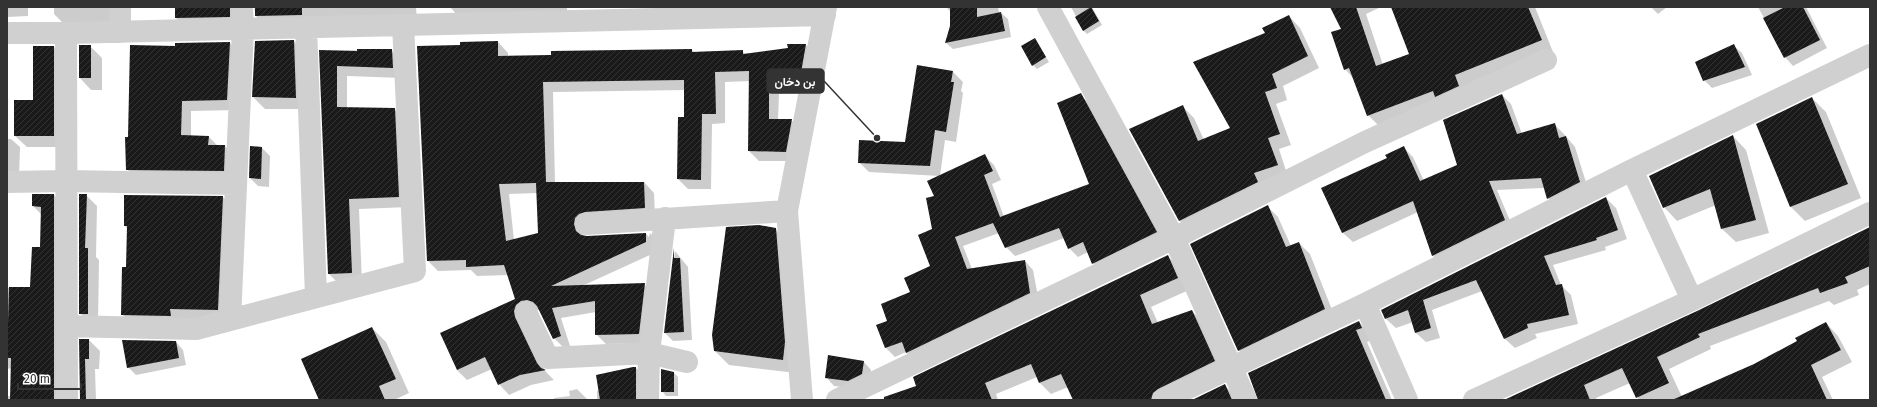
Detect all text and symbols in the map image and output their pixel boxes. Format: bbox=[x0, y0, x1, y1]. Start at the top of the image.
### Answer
callout: بن دخان bbox=[767, 69, 824, 93]
text: بن دخان bbox=[774, 75, 816, 89]
scale bar bbox=[18, 365, 81, 391]
text: 20 m bbox=[24, 372, 50, 386]

